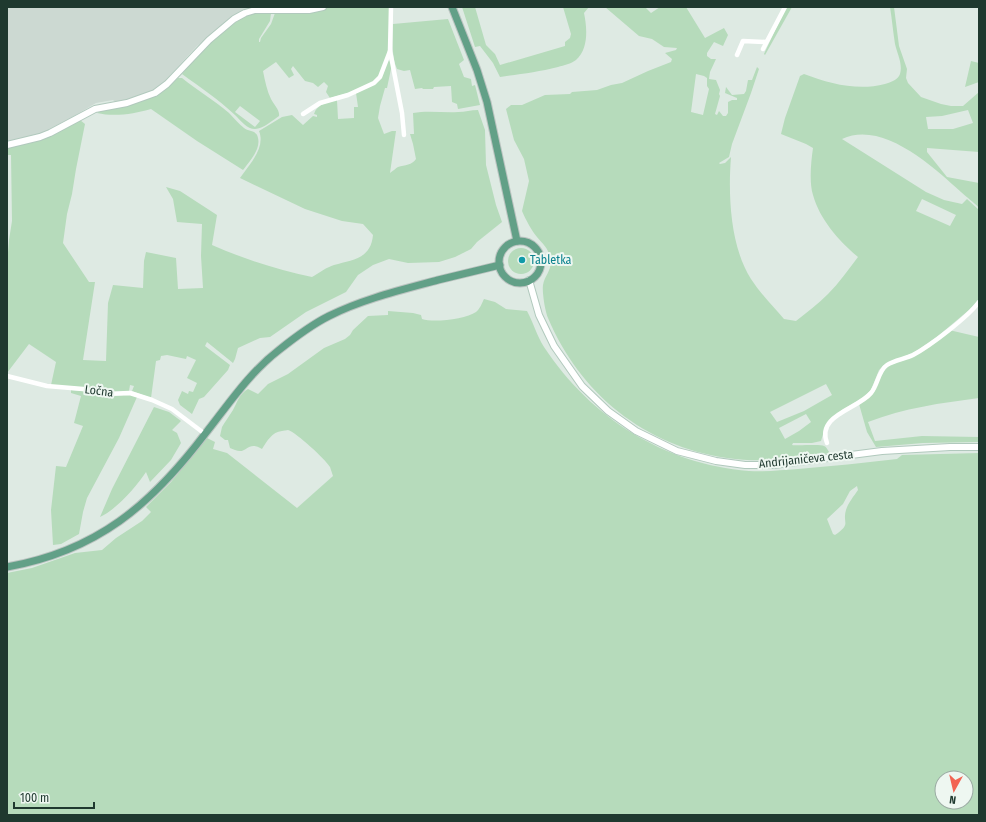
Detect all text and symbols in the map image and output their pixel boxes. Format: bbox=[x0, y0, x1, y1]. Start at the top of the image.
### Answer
place label: Tabletka bbox=[530, 253, 572, 267]
marker: Tabletka bbox=[517, 255, 527, 265]
street label: Ločna bbox=[84, 382, 114, 400]
street label: Andrijaničeva cesta bbox=[758, 447, 854, 471]
north arrow bbox=[934, 770, 974, 810]
scale bar bbox=[14, 784, 94, 810]
text: 100 m bbox=[20, 791, 49, 805]
text: N bbox=[949, 793, 957, 806]

